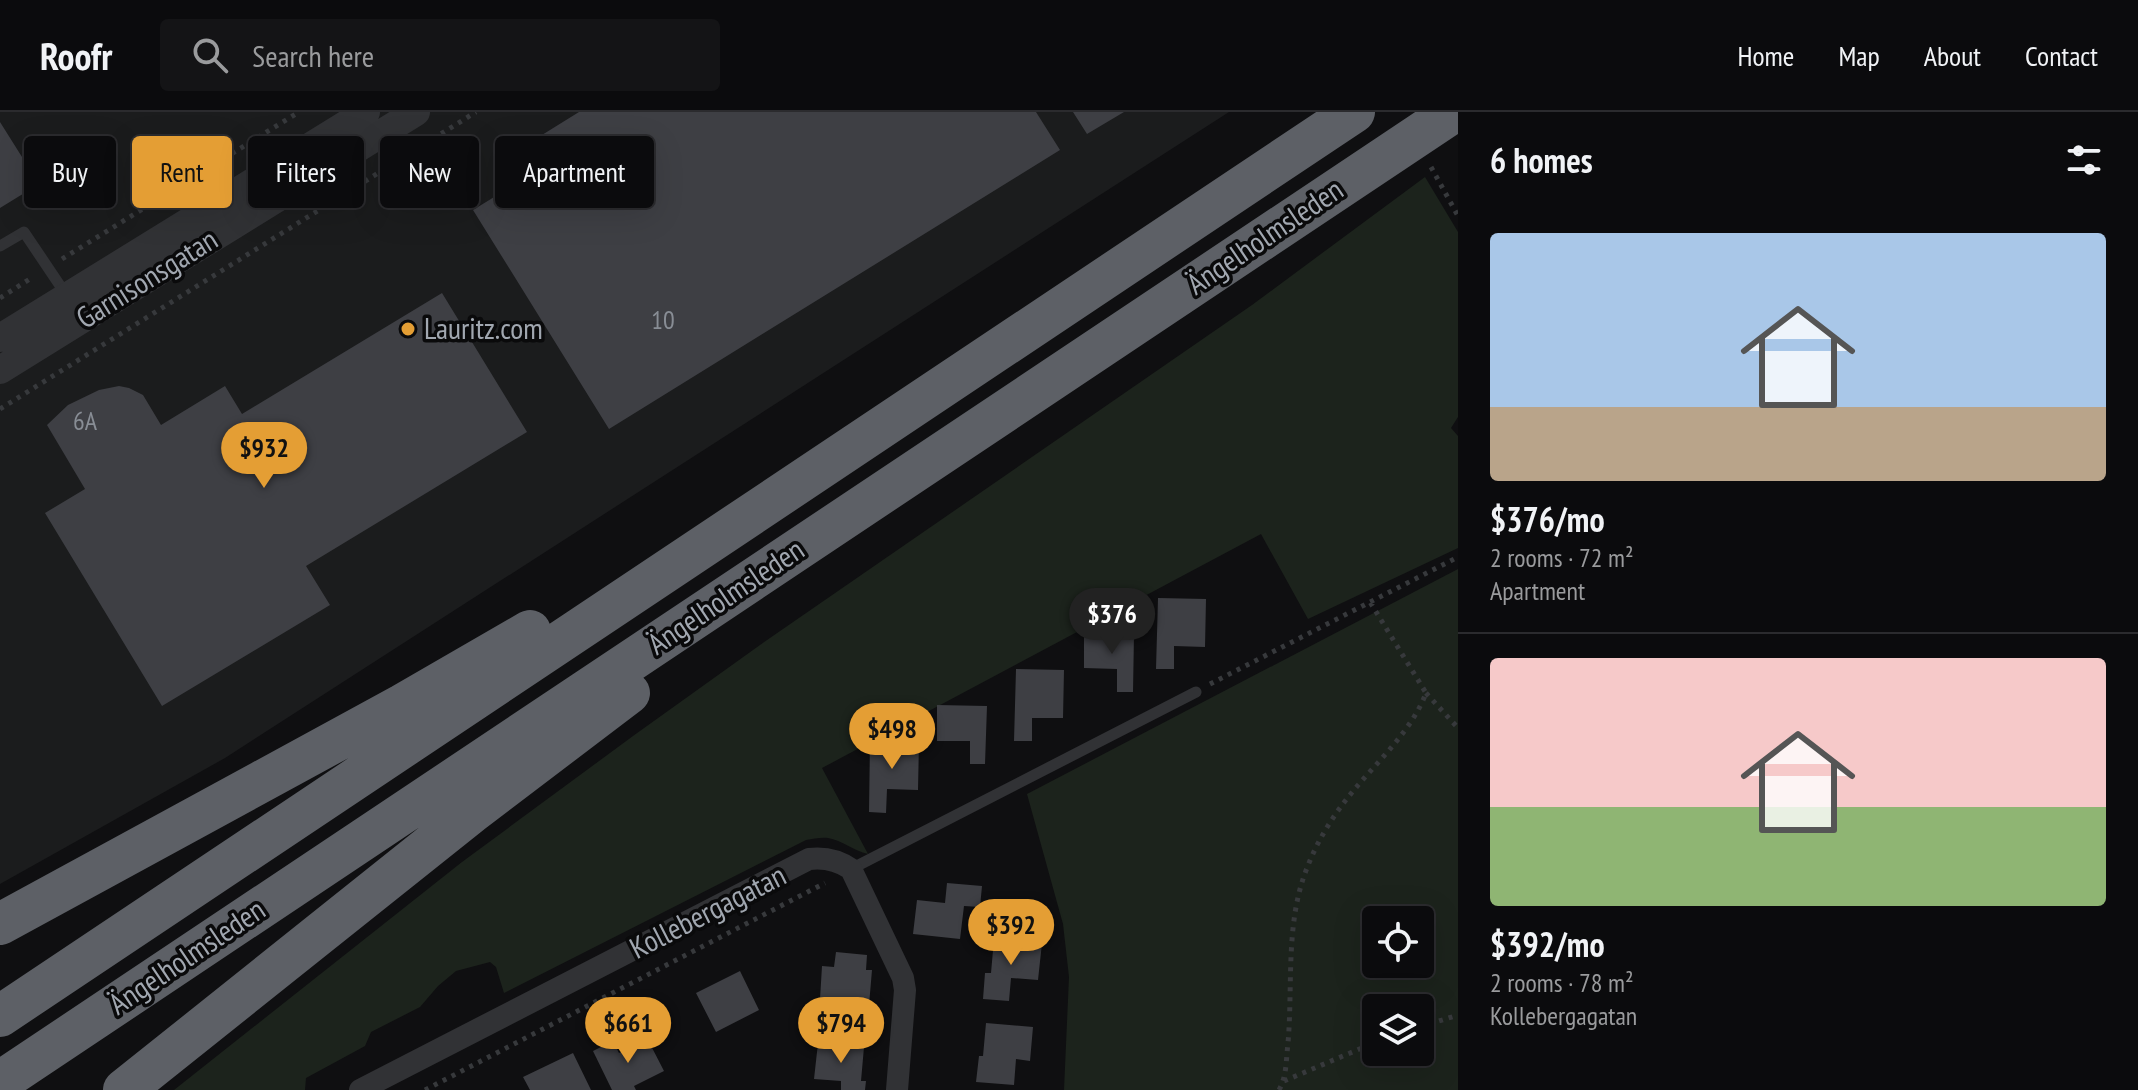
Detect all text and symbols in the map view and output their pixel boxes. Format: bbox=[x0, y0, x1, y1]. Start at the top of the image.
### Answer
search box bbox=[160, 19, 720, 91]
text: Roofr bbox=[40, 31, 112, 80]
icon: search bbox=[188, 33, 232, 77]
text: Search here bbox=[252, 36, 374, 75]
text: Home bbox=[1738, 37, 1794, 74]
text: Map bbox=[1838, 37, 1880, 74]
text: About bbox=[1924, 37, 1981, 74]
text: Contact bbox=[2025, 37, 2098, 74]
chip: Buy bbox=[24, 136, 116, 208]
chip: Rent bbox=[132, 136, 232, 208]
chip: Filters bbox=[248, 136, 364, 208]
chip: New bbox=[380, 136, 479, 208]
chip: Apartment bbox=[495, 136, 654, 208]
text: 6 homes bbox=[1490, 138, 1593, 182]
icon: filters bbox=[2062, 138, 2106, 182]
street label: Ängelholmsleden bbox=[1178, 169, 1350, 302]
street label: Garnisonsgatan bbox=[68, 219, 224, 337]
icon: home bbox=[1726, 285, 1870, 429]
house number: 10 bbox=[651, 303, 675, 336]
place label: Lauritz.com bbox=[424, 308, 543, 347]
marker: Lauritz.com bbox=[399, 320, 417, 338]
house number: 6A bbox=[73, 404, 98, 437]
pin: $932 bbox=[217, 422, 311, 490]
text: $932 bbox=[239, 431, 289, 464]
text: $376/mo bbox=[1490, 497, 1605, 541]
street label: Ängelholmsleden bbox=[639, 529, 811, 662]
text: 2 rooms · 72 m² bbox=[1490, 541, 1634, 574]
text: Apartment bbox=[1490, 574, 1585, 607]
pin: $376 bbox=[1065, 588, 1159, 656]
text: $376 bbox=[1087, 597, 1137, 630]
pin: $498 bbox=[845, 703, 939, 771]
icon: home bbox=[1726, 710, 1870, 854]
text: $498 bbox=[867, 712, 917, 745]
street label: Kollebergagatan bbox=[623, 855, 792, 967]
street label: Ängelholmsleden bbox=[100, 889, 272, 1022]
pin: $392 bbox=[964, 899, 1058, 967]
map controls bbox=[1362, 906, 1434, 1066]
button: locate bbox=[1362, 906, 1434, 978]
text: $392 bbox=[986, 908, 1036, 941]
text: $392/mo bbox=[1490, 922, 1605, 966]
text: 2 rooms · 78 m² bbox=[1490, 966, 1634, 999]
button: layers bbox=[1362, 994, 1434, 1066]
pin: $661 bbox=[581, 997, 675, 1065]
pin: $794 bbox=[794, 997, 888, 1065]
text: Kollebergagatan bbox=[1490, 999, 1637, 1032]
text: $661 bbox=[603, 1006, 653, 1039]
text: $794 bbox=[816, 1006, 866, 1039]

